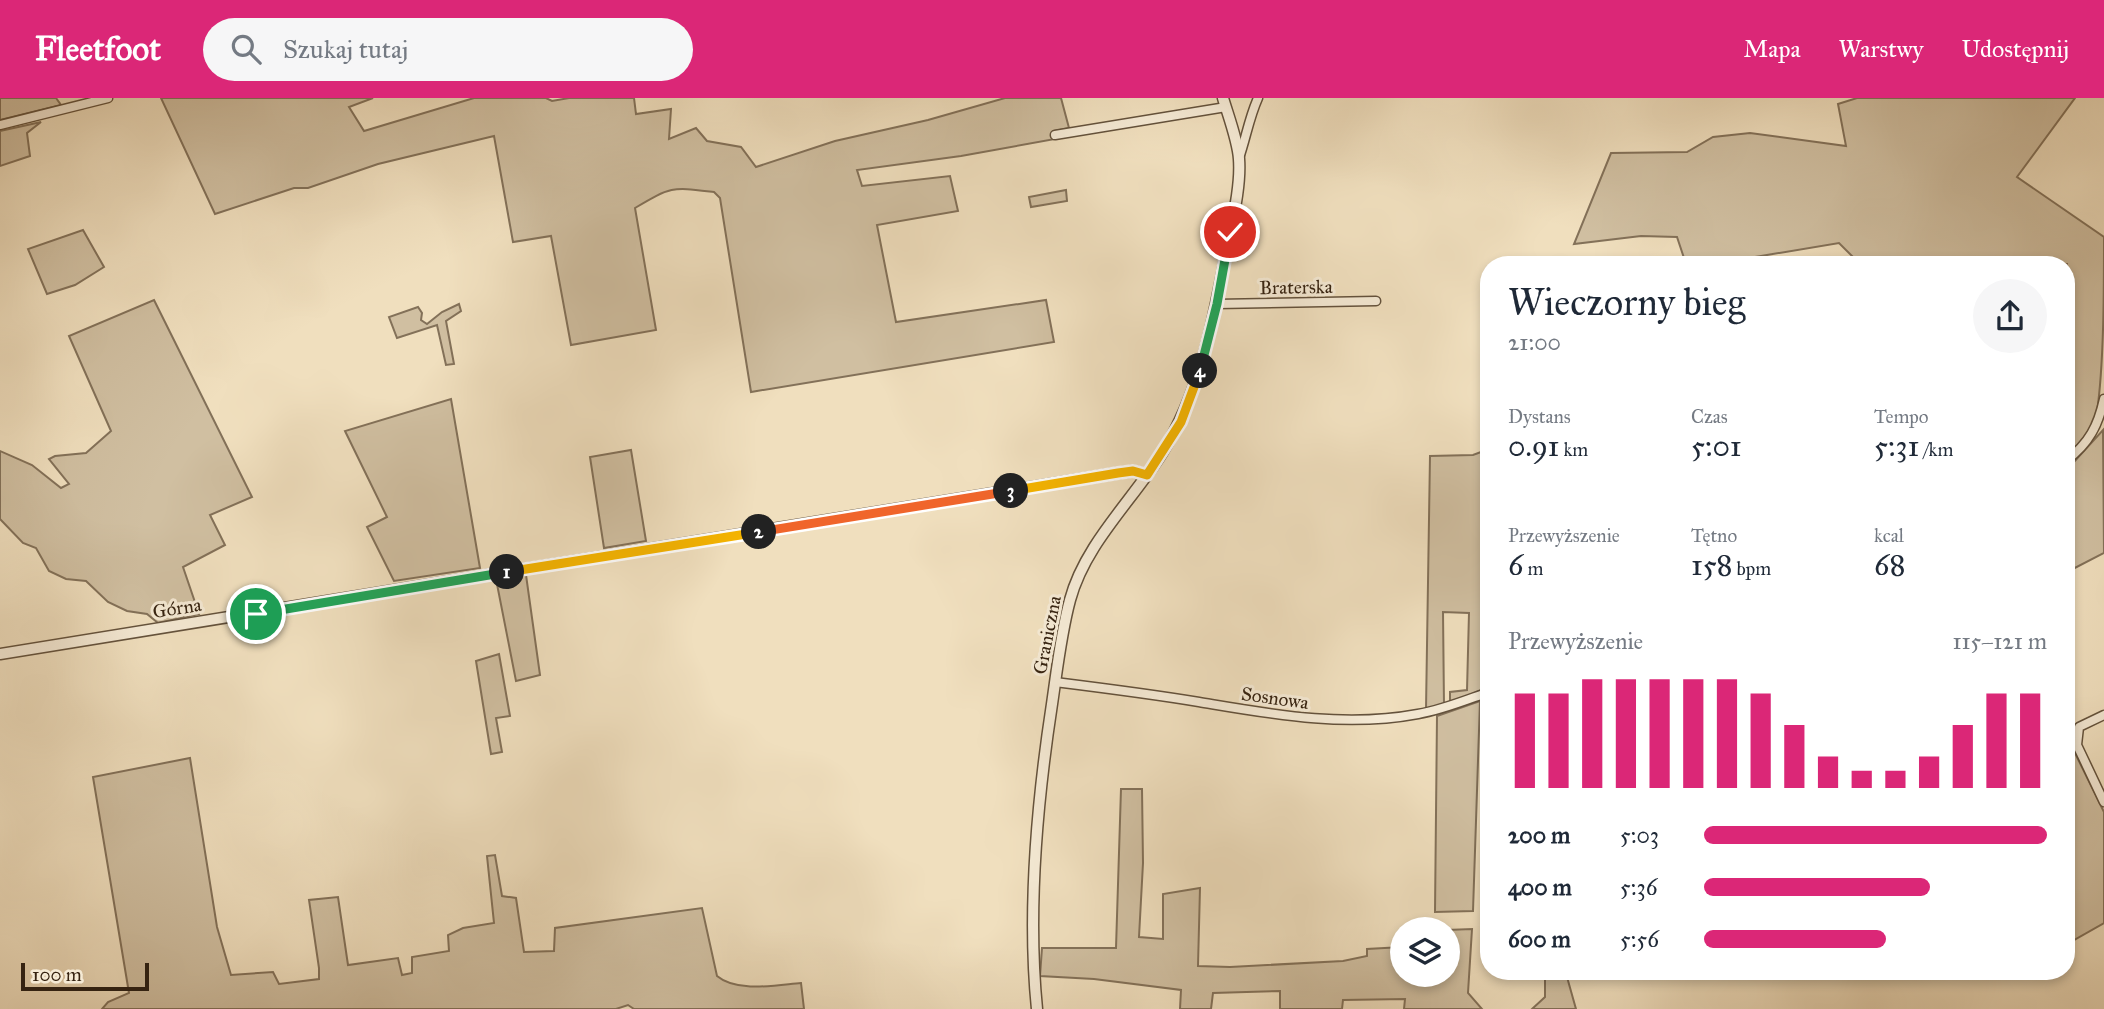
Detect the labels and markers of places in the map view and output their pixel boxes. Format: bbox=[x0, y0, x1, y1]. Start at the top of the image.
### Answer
pin bbox=[1200, 202, 1260, 262]
pin: 4 bbox=[1182, 354, 1218, 388]
pin: 3 bbox=[993, 474, 1028, 508]
pin: 2 bbox=[742, 514, 776, 550]
pin: 1 bbox=[490, 554, 524, 589]
pin bbox=[226, 584, 286, 644]

